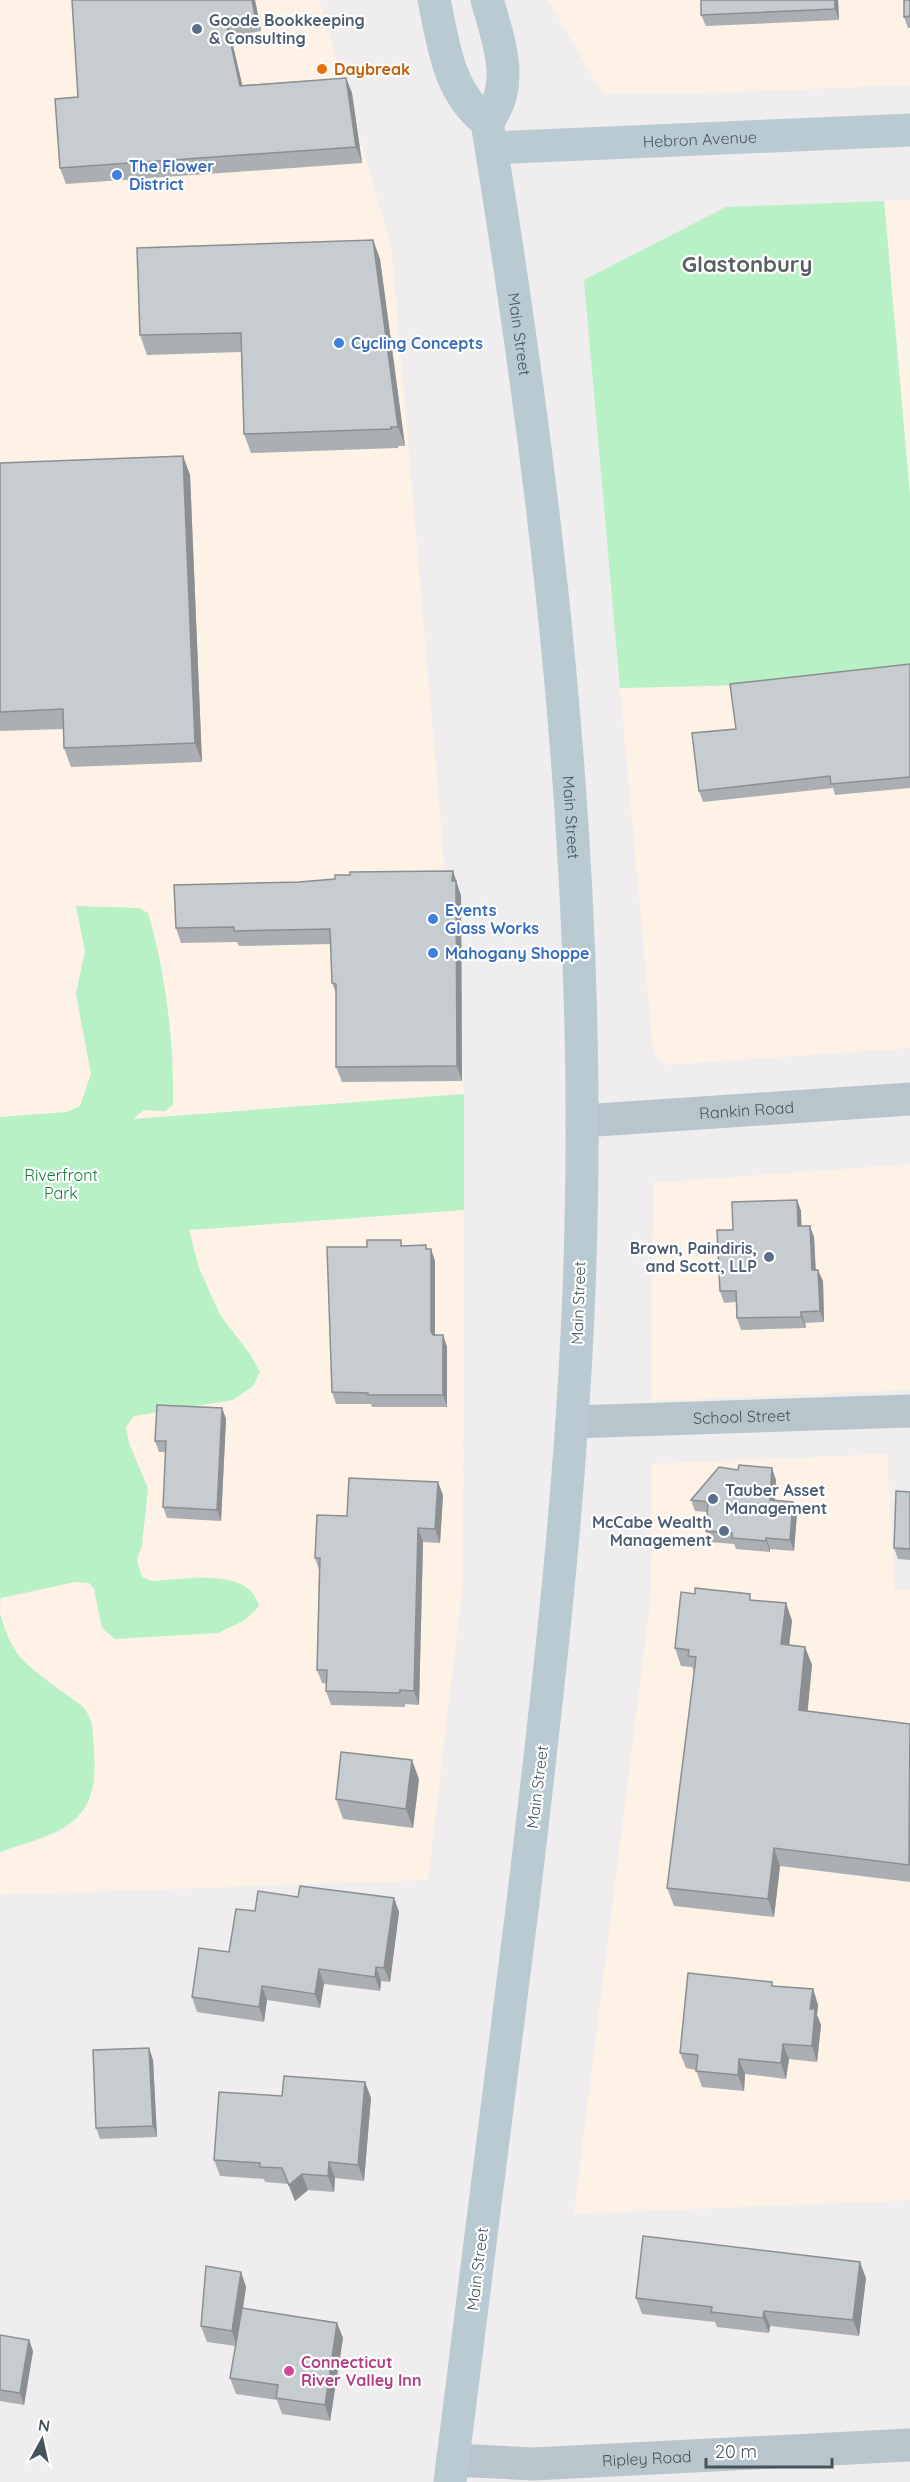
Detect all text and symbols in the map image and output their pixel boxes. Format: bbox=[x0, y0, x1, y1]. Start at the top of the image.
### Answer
place label: Goode Bookkeeping & Consulting bbox=[209, 10, 365, 48]
marker: Goode Bookkeeping & Consulting bbox=[190, 22, 204, 36]
place label: Daybreak bbox=[334, 59, 410, 79]
marker: Daybreak bbox=[315, 62, 329, 76]
street label: Hebron Avenue bbox=[642, 127, 757, 151]
place label: The Flower District bbox=[129, 156, 214, 194]
marker: The Flower District bbox=[110, 168, 124, 182]
district label: Glastonbury bbox=[682, 250, 812, 278]
street label: Main Street bbox=[504, 291, 535, 377]
place label: Cycling Concepts bbox=[351, 333, 483, 353]
marker: Cycling Concepts bbox=[332, 336, 346, 350]
street label: Main Street bbox=[559, 775, 584, 860]
place label: Events Glass Works bbox=[445, 900, 539, 938]
marker: Events Glass Works bbox=[426, 912, 440, 926]
place label: Mahogany Shoppe bbox=[445, 943, 589, 963]
marker: Mahogany Shoppe bbox=[426, 946, 440, 960]
street label: Rankin Road bbox=[699, 1097, 795, 1123]
park label: Riverfront Park bbox=[24, 1165, 98, 1203]
place label: Brown, Paindiris, and Scott, LLP bbox=[630, 1238, 757, 1276]
marker: Brown, Paindiris, and Scott, LLP bbox=[762, 1250, 776, 1264]
street label: Main Street bbox=[567, 1261, 589, 1345]
street label: School Street bbox=[693, 1405, 791, 1428]
place label: Tauber Asset Management bbox=[725, 1480, 827, 1518]
marker: Tauber Asset Management bbox=[706, 1492, 720, 1506]
place label: McCabe Wealth Management bbox=[592, 1512, 712, 1550]
marker: McCabe Wealth Management bbox=[717, 1524, 731, 1538]
street label: Main Street bbox=[522, 1744, 552, 1830]
street label: Main Street bbox=[462, 2226, 492, 2312]
place label: Connecticut River Valley Inn bbox=[301, 2352, 421, 2390]
marker: Connecticut River Valley Inn bbox=[282, 2364, 296, 2378]
north arrow bbox=[12, 2410, 72, 2470]
text: N bbox=[37, 2414, 51, 2436]
scale bar bbox=[706, 2431, 832, 2469]
text: 20 m bbox=[715, 2440, 757, 2463]
street label: Ripley Road bbox=[602, 2446, 692, 2471]

